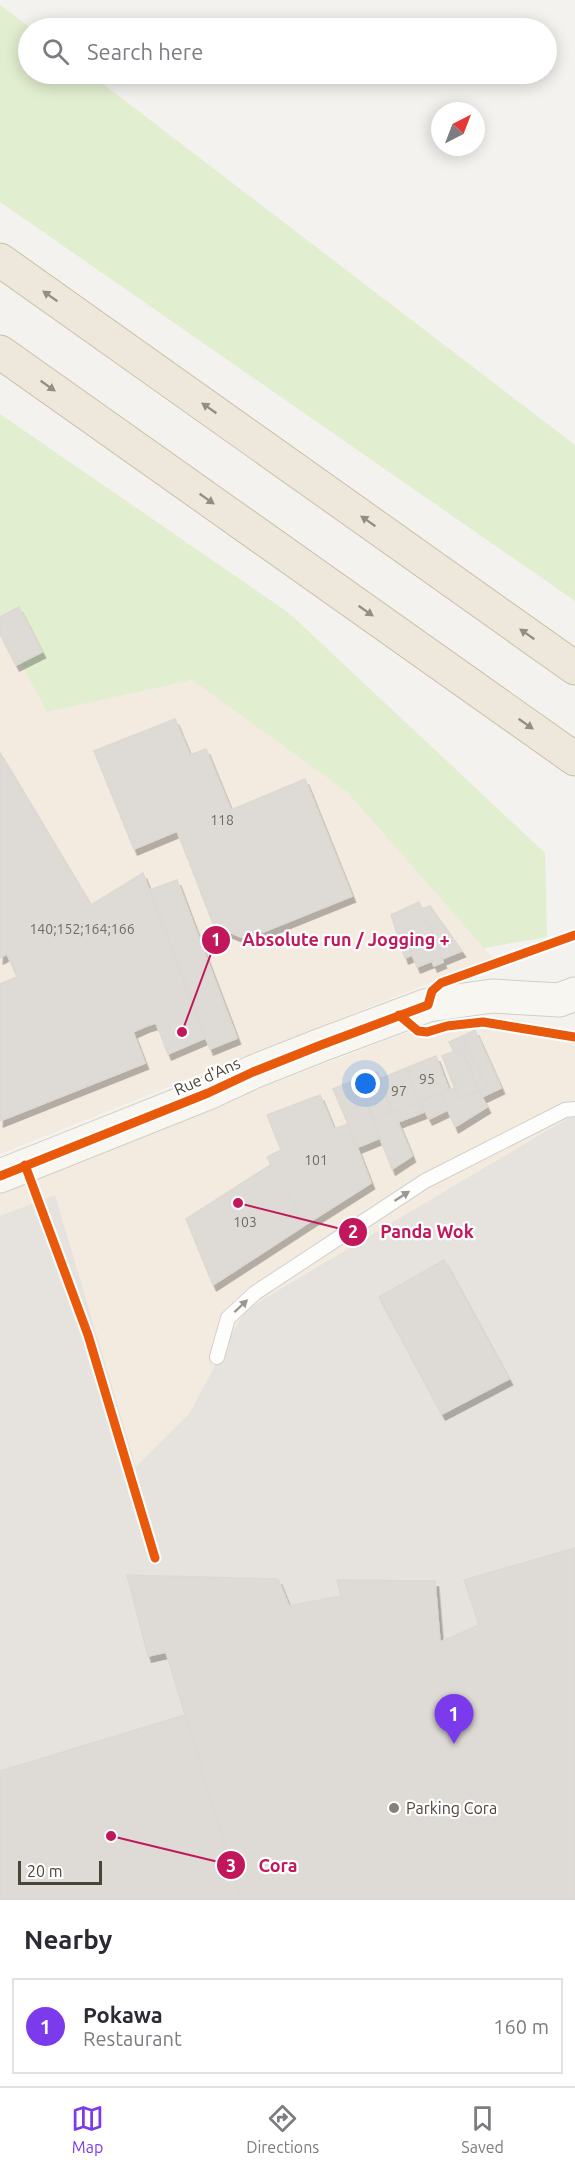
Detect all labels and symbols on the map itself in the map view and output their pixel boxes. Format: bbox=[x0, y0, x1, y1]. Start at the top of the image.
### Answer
north arrow bbox=[431, 102, 485, 156]
one-way arrow bbox=[43, 290, 58, 302]
one-way arrow bbox=[39, 380, 55, 392]
one-way arrow bbox=[202, 402, 218, 414]
one-way arrow bbox=[199, 492, 215, 504]
one-way arrow bbox=[361, 515, 377, 527]
one-way arrow bbox=[358, 605, 374, 617]
one-way arrow bbox=[520, 628, 536, 640]
one-way arrow bbox=[517, 718, 533, 730]
house number: 118 bbox=[210, 812, 234, 828]
house number: 140;152;164;166 bbox=[29, 921, 135, 937]
callout: Absolute run / Jogging + bbox=[201, 922, 462, 958]
text: 1 bbox=[211, 929, 221, 949]
text: Absolute run / Jogging + bbox=[242, 929, 450, 949]
street label: Rue d'Ans bbox=[171, 1053, 243, 1099]
your location bbox=[351, 1069, 380, 1098]
house number: 95 bbox=[419, 1071, 435, 1087]
house number: 97 bbox=[391, 1083, 407, 1099]
house number: 101 bbox=[304, 1152, 328, 1168]
one-way arrow bbox=[394, 1191, 410, 1202]
house number: 103 bbox=[233, 1214, 257, 1230]
callout: Panda Wok bbox=[338, 1214, 486, 1250]
text: 2 bbox=[348, 1221, 358, 1241]
text: Panda Wok bbox=[380, 1221, 474, 1241]
one-way arrow bbox=[233, 1300, 248, 1313]
pin: 1 bbox=[434, 1694, 474, 1744]
place label: Parking Cora bbox=[406, 1799, 497, 1817]
marker: Parking Cora bbox=[387, 1801, 401, 1815]
callout: Cora bbox=[216, 1847, 310, 1883]
text: 3 bbox=[226, 1855, 236, 1875]
text: Cora bbox=[258, 1855, 298, 1875]
scale bar bbox=[18, 1858, 102, 1886]

